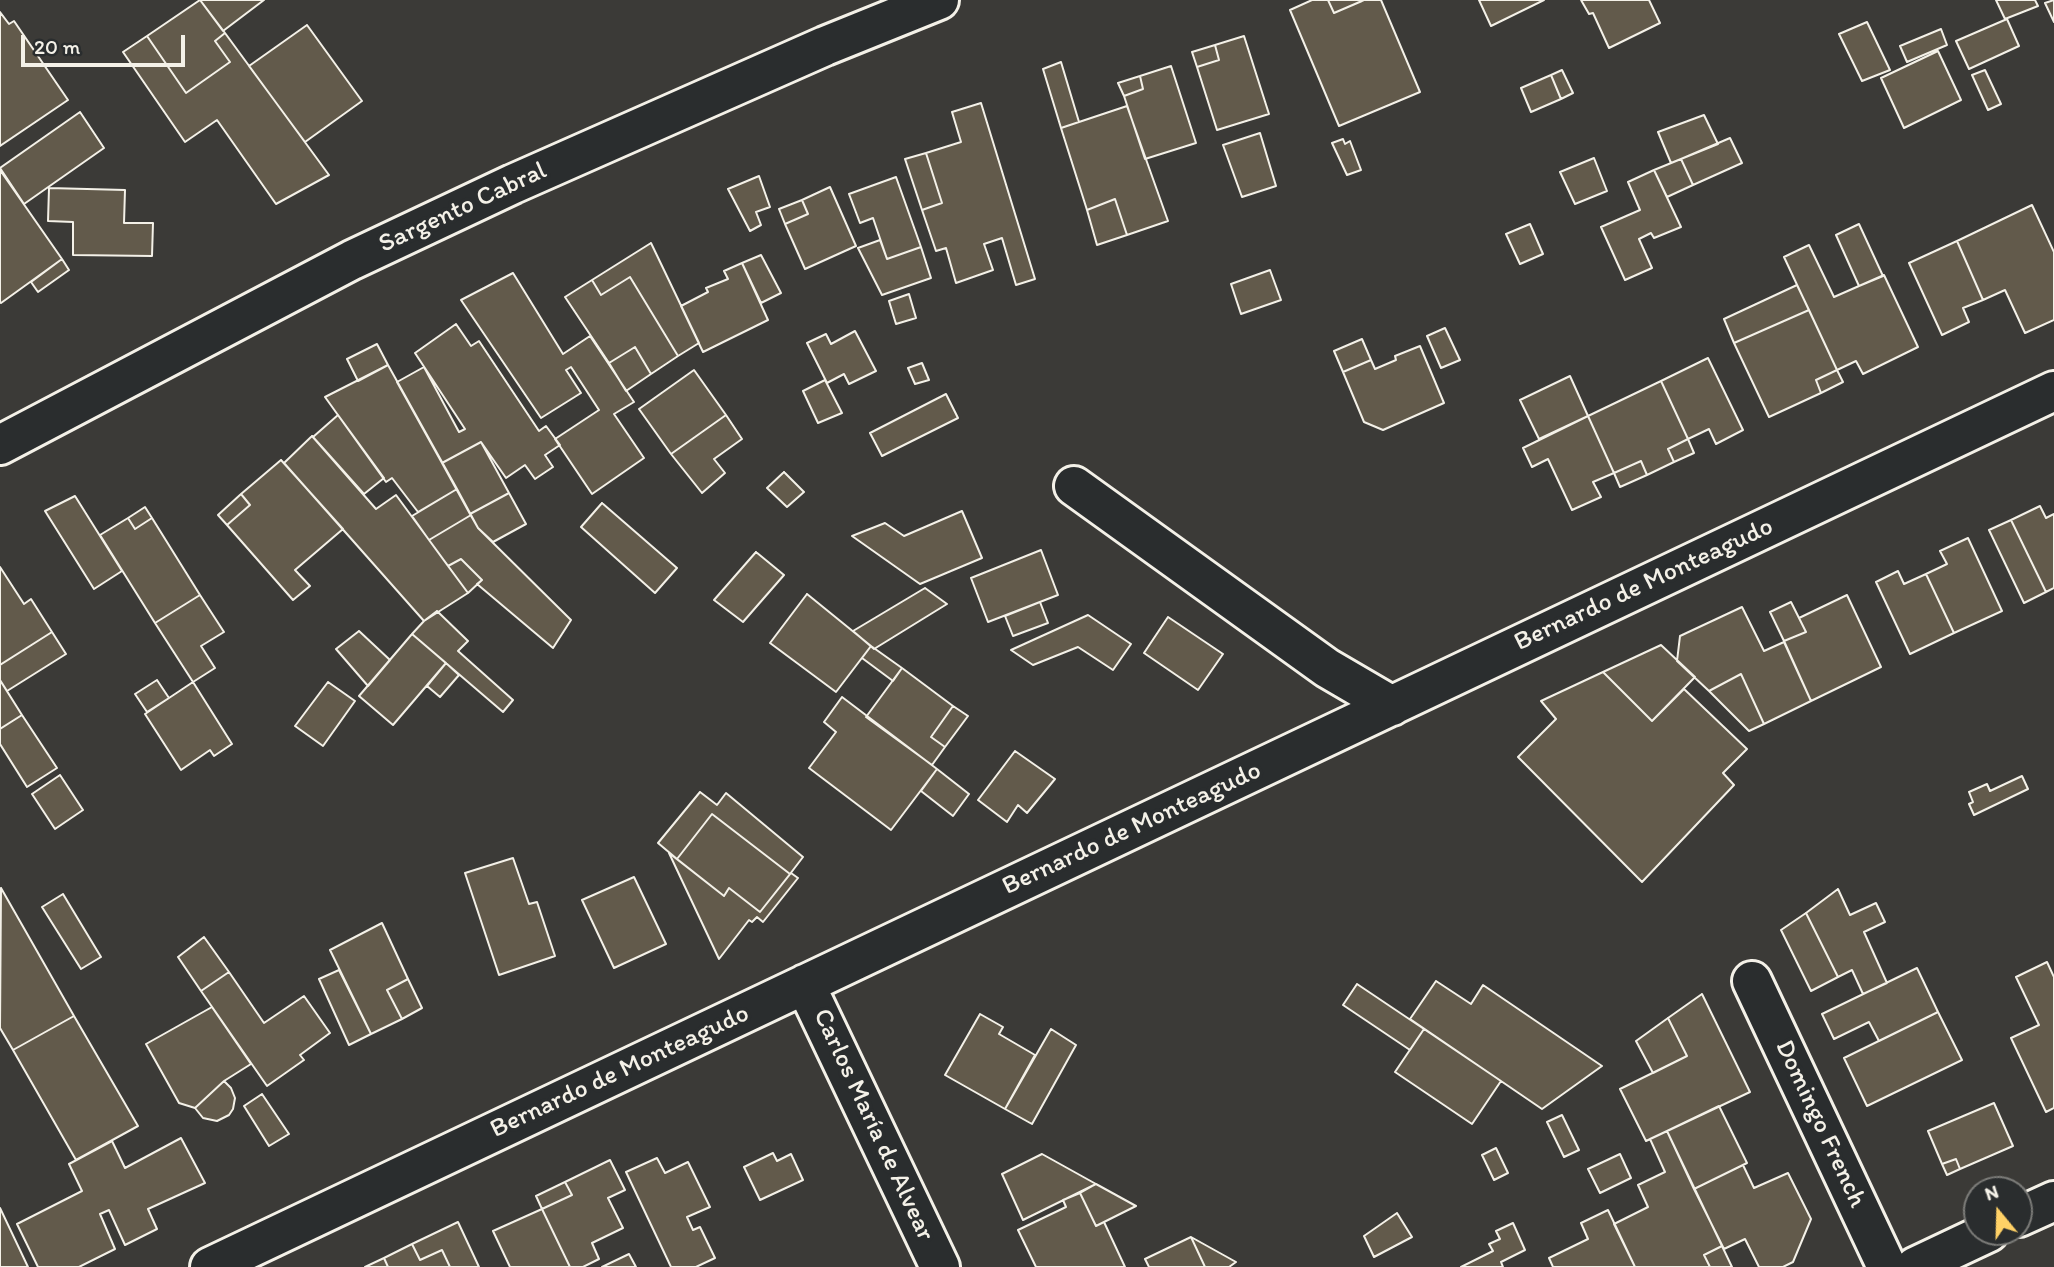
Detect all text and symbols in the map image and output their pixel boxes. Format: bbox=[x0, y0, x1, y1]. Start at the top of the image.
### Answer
scale bar bbox=[24, 21, 189, 65]
text: 20 m bbox=[34, 34, 80, 59]
street label: Sargento Cabral bbox=[374, 156, 552, 260]
street label: Bernardo de Monteagudo bbox=[1510, 511, 1778, 659]
street label: Bernardo de Monteagudo bbox=[998, 755, 1266, 903]
street label: Bernardo de Monteagudo bbox=[486, 998, 754, 1146]
street label: Carlos María de Alvear bbox=[806, 1004, 940, 1246]
street label: Domingo French bbox=[1768, 1035, 1872, 1213]
north arrow bbox=[1963, 1176, 2033, 1246]
text: N bbox=[1982, 1180, 2001, 1206]

